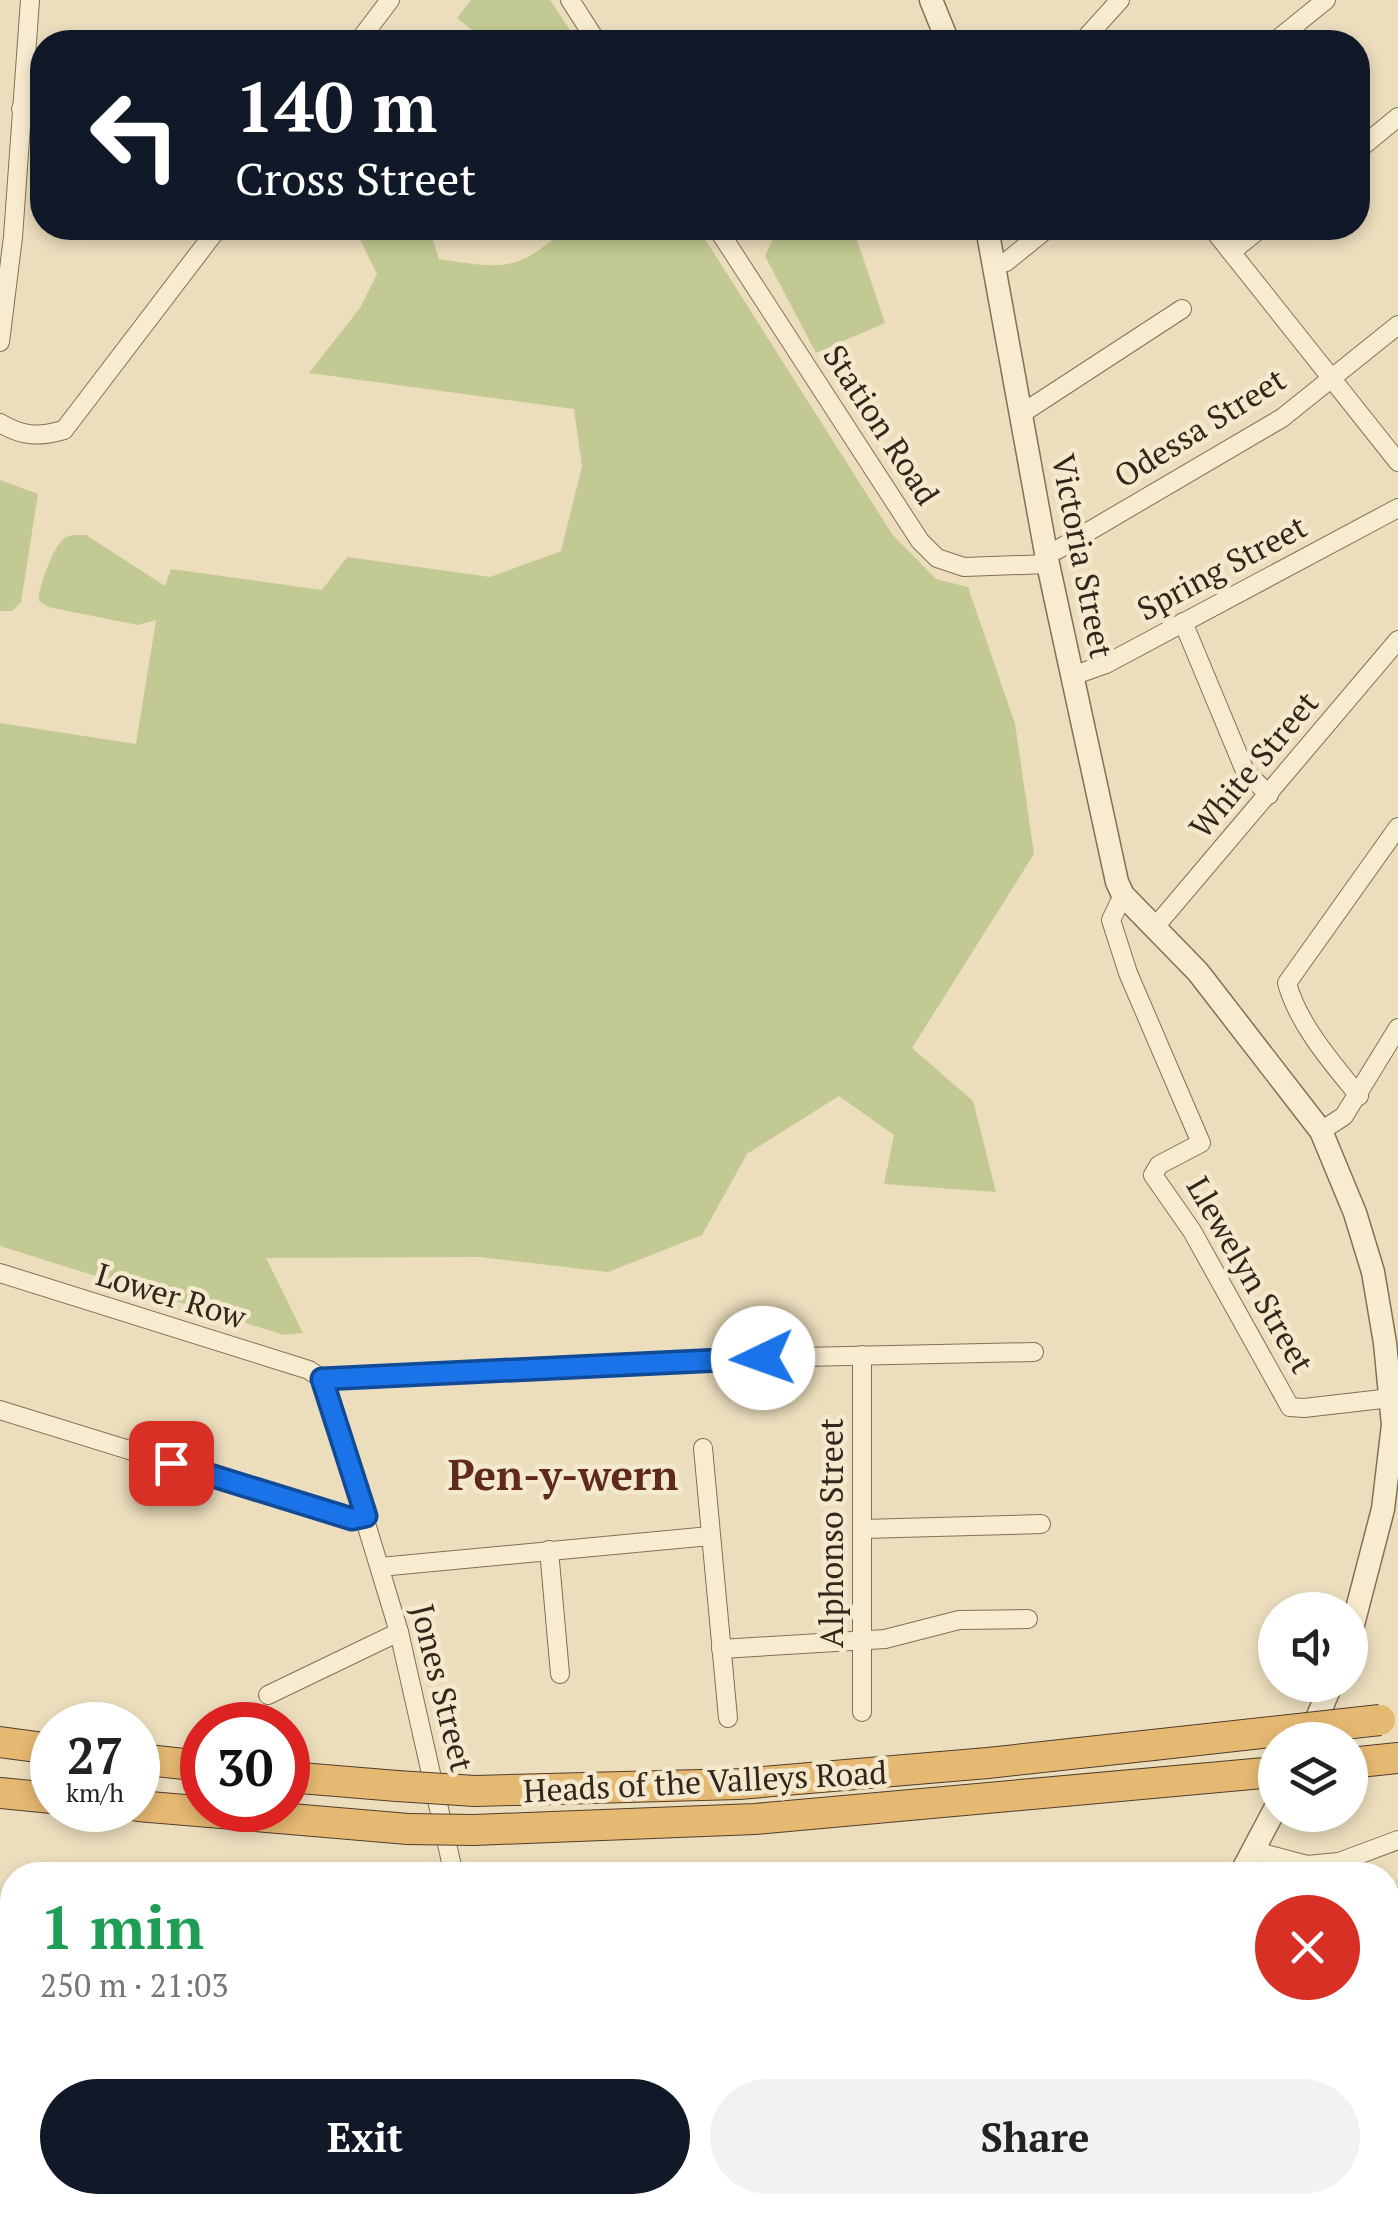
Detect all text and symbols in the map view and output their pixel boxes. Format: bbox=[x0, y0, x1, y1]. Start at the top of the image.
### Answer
text: 140 m bbox=[235, 59, 437, 152]
icon: left bbox=[70, 70, 200, 200]
text: Cross Street bbox=[235, 148, 476, 208]
street label: Station Road bbox=[815, 336, 949, 513]
street label: Odessa Street bbox=[1106, 358, 1293, 497]
street label: Victoria Street bbox=[1043, 450, 1123, 662]
street label: Spring Street bbox=[1129, 505, 1314, 629]
street label: White Street bbox=[1179, 682, 1327, 847]
street label: Llewelyn Street bbox=[1178, 1169, 1324, 1380]
street label: Lower Row bbox=[91, 1252, 252, 1338]
position arrow bbox=[711, 1306, 815, 1410]
street label: Alphonso Street bbox=[810, 1418, 852, 1648]
pin bbox=[129, 1421, 214, 1506]
icon: arrive bbox=[144, 1436, 199, 1491]
district label: Pen-y-wern bbox=[448, 1446, 678, 1502]
map controls bbox=[1258, 1592, 1368, 1832]
button: sound bbox=[1258, 1592, 1368, 1702]
street label: Jones Street bbox=[402, 1600, 484, 1776]
speed limit sign: 30 bbox=[180, 1702, 310, 1832]
text: 27 bbox=[67, 1722, 123, 1788]
button: layers bbox=[1258, 1722, 1368, 1832]
street label: Heads of the Valleys Road bbox=[522, 1750, 888, 1812]
text: km/h bbox=[66, 1776, 124, 1809]
text: 1 min bbox=[40, 1887, 204, 1966]
button: close bbox=[1255, 1895, 1360, 2000]
text: 250 m · 21:03 bbox=[40, 1964, 228, 2006]
button: Exit bbox=[40, 2079, 690, 2194]
button: Share bbox=[710, 2079, 1360, 2194]

